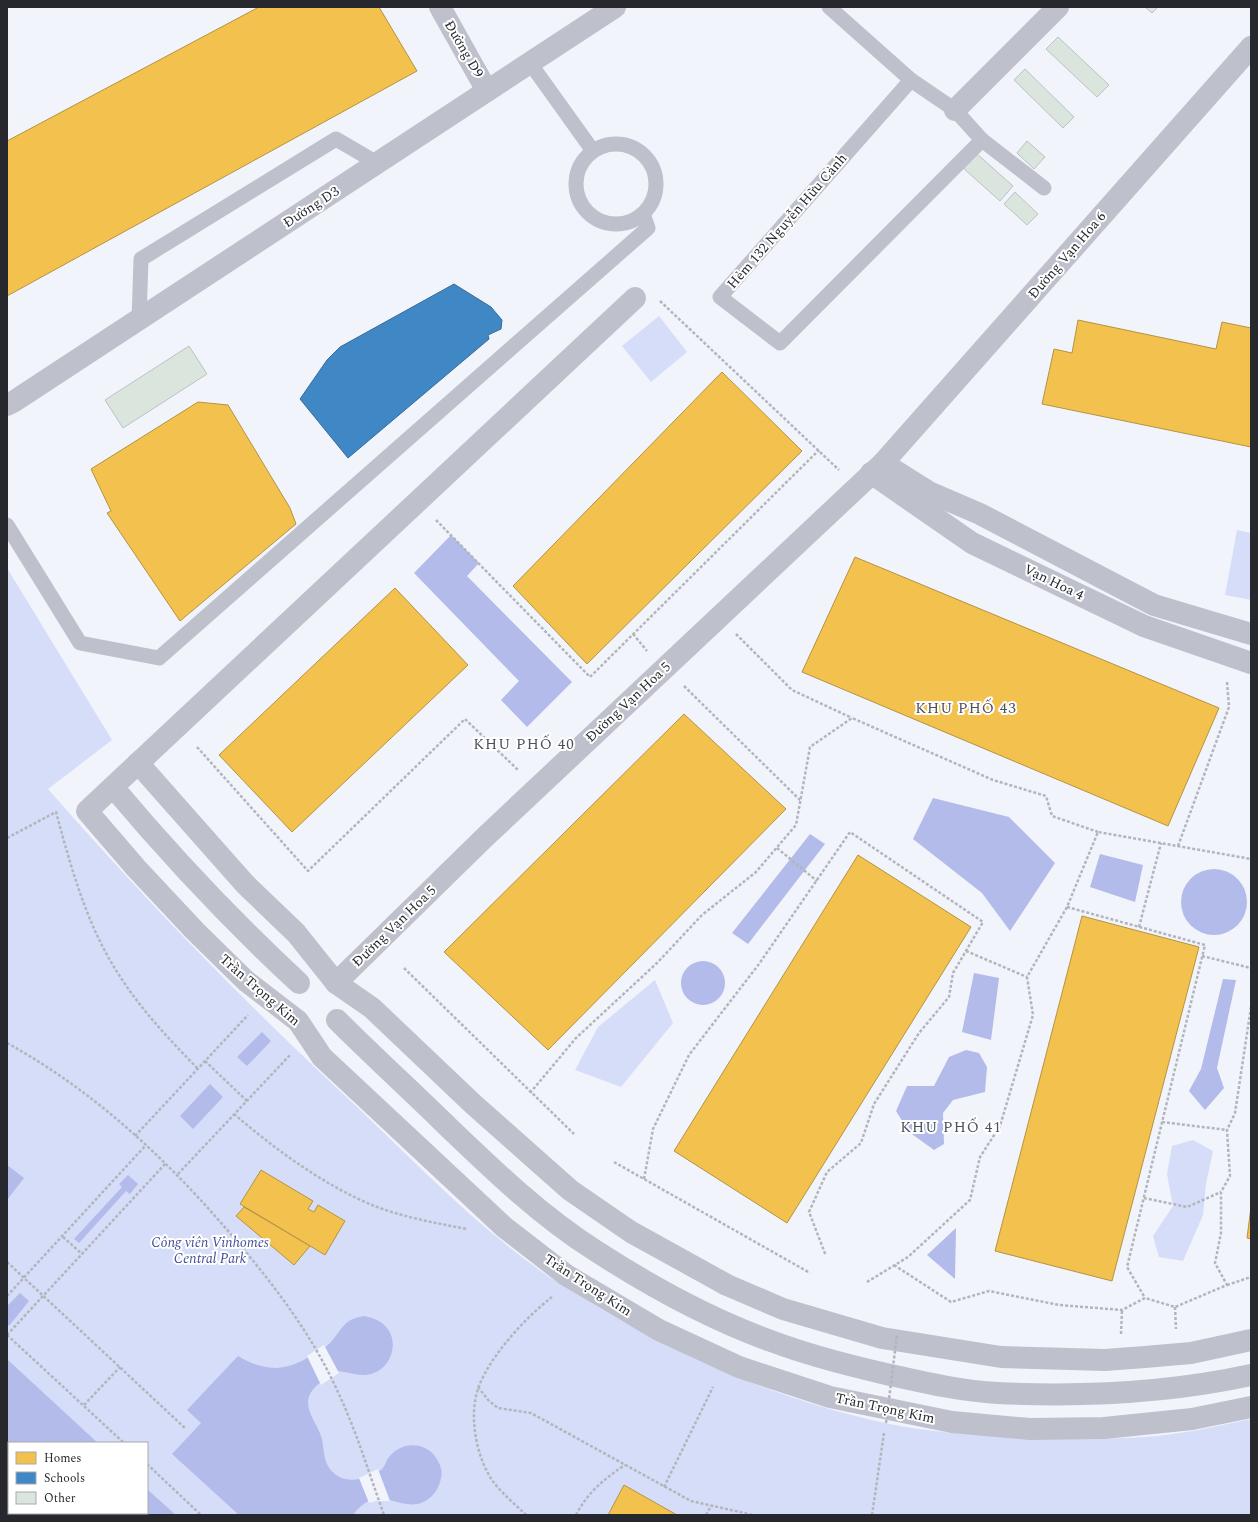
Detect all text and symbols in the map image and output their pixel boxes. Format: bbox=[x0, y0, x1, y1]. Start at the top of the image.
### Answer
street label: Đường D9 bbox=[439, 16, 489, 82]
street label: Hẻm 132 Nguyễn Hữu Cảnh bbox=[722, 149, 852, 293]
street label: Đường D3 bbox=[279, 181, 343, 233]
street label: Đường Vạn Hoa 6 bbox=[1023, 207, 1111, 303]
street label: Vạn Hoa 4 bbox=[1020, 558, 1088, 606]
street label: Đường Vạn Hoa 5 bbox=[581, 657, 675, 747]
district label: KHU PHỐ 43 bbox=[915, 697, 1017, 720]
district label: KHU PHỐ 40 bbox=[473, 733, 575, 756]
street label: Đường Vạn Hoa 5 bbox=[347, 880, 441, 972]
street label: Trần Trọng Kim bbox=[215, 949, 305, 1031]
district label: KHU PHỐ 41 bbox=[900, 1116, 1002, 1139]
park label: Công viên Vinhomes Central Park bbox=[151, 1232, 269, 1269]
street label: Trần Trọng Kim bbox=[540, 1249, 636, 1321]
street label: Trần Trọng Kim bbox=[833, 1387, 937, 1429]
legend bbox=[8, 1442, 148, 1514]
text: Homes bbox=[44, 1449, 82, 1468]
text: Schools bbox=[44, 1469, 85, 1488]
text: Other bbox=[44, 1489, 76, 1508]

